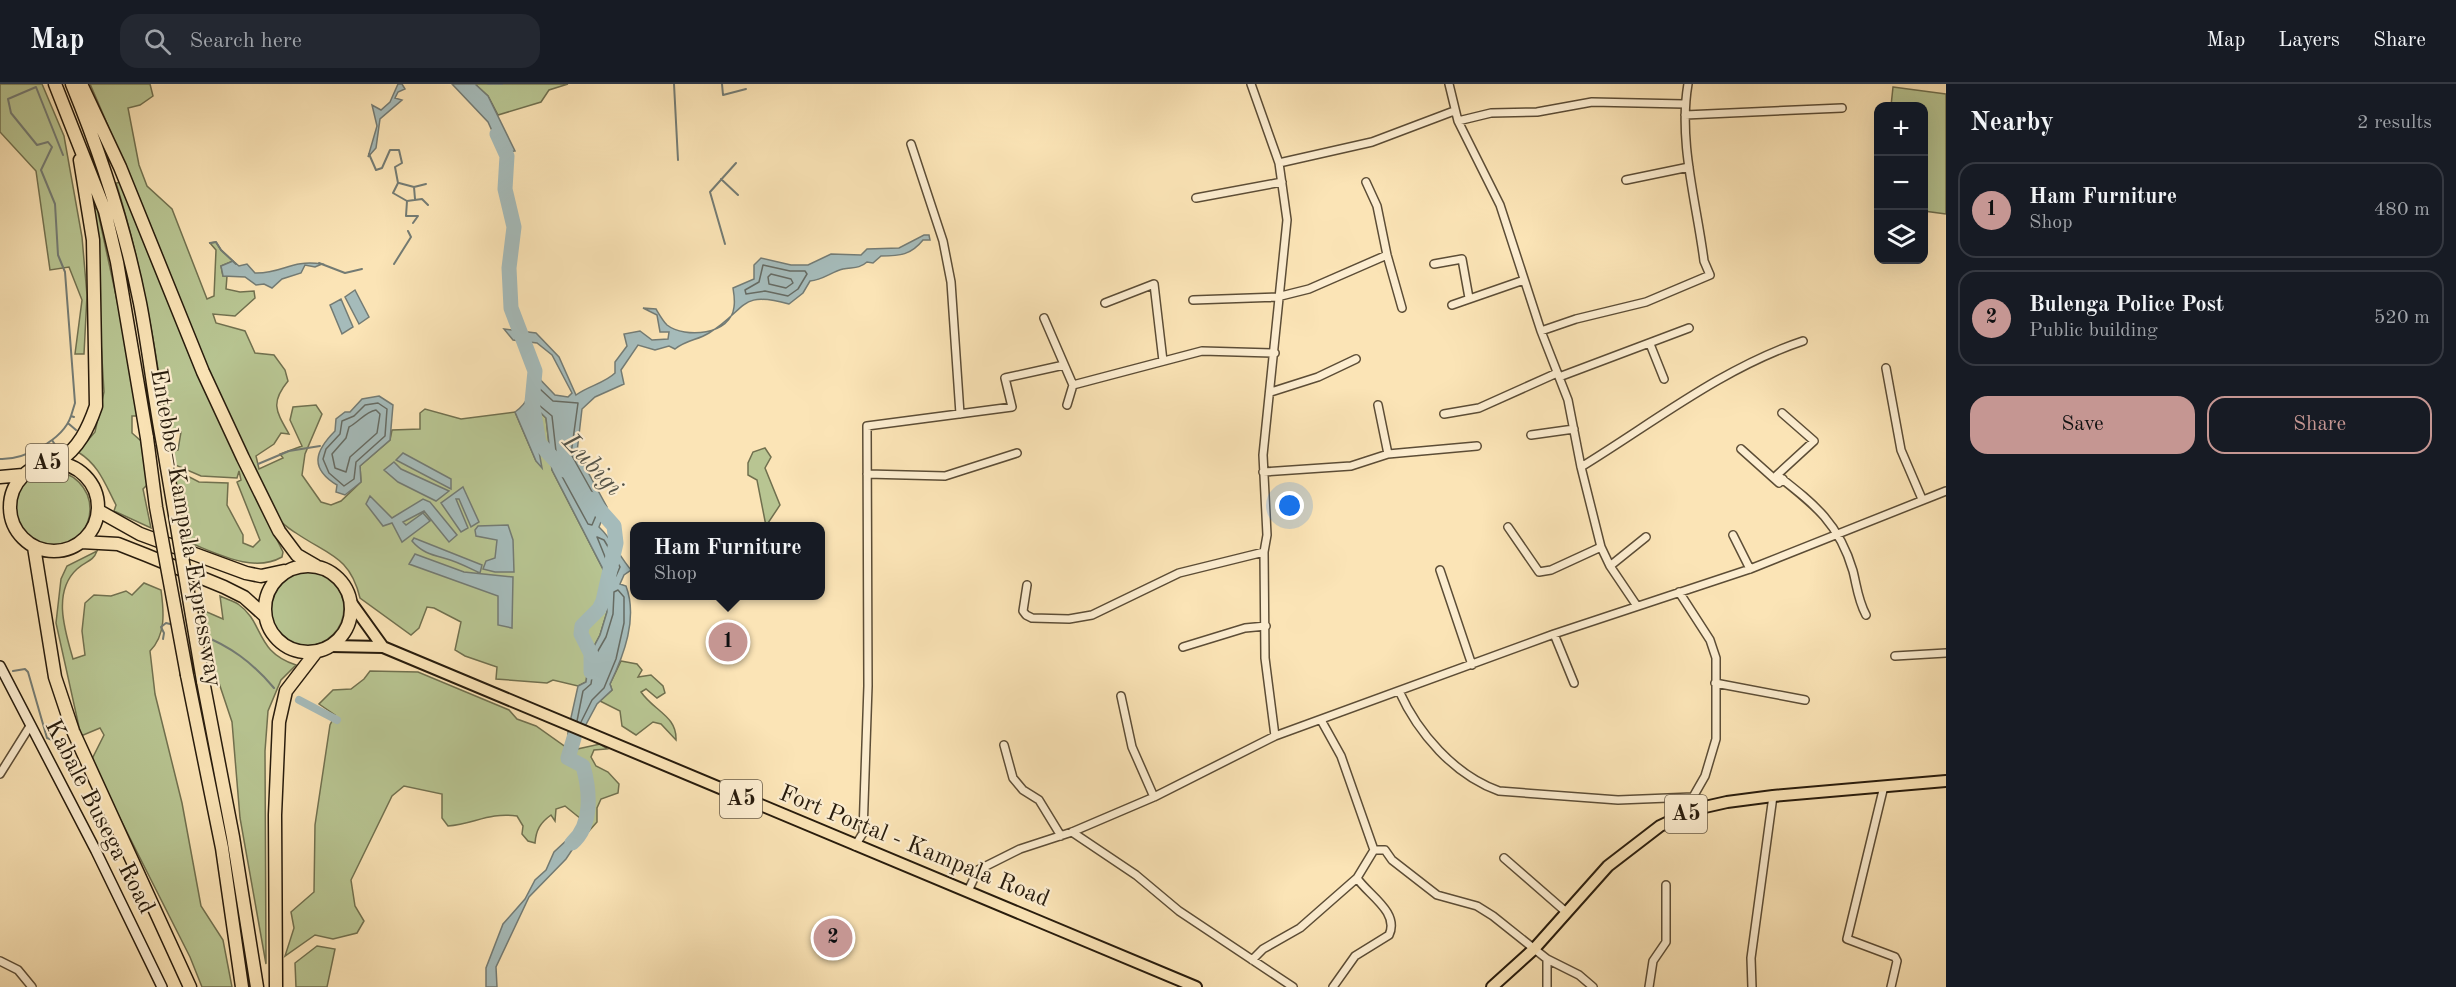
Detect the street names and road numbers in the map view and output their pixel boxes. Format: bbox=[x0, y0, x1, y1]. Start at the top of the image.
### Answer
street label: Entebbe–Kampala Expressway bbox=[145, 367, 225, 689]
road number: A5 bbox=[26, 444, 68, 482]
street label: Kabale Busega Road bbox=[40, 716, 158, 918]
road number: A5 bbox=[720, 780, 762, 818]
street label: Fort Portal - Kampala Road bbox=[775, 782, 1053, 912]
road number: A5 bbox=[1665, 795, 1707, 833]

